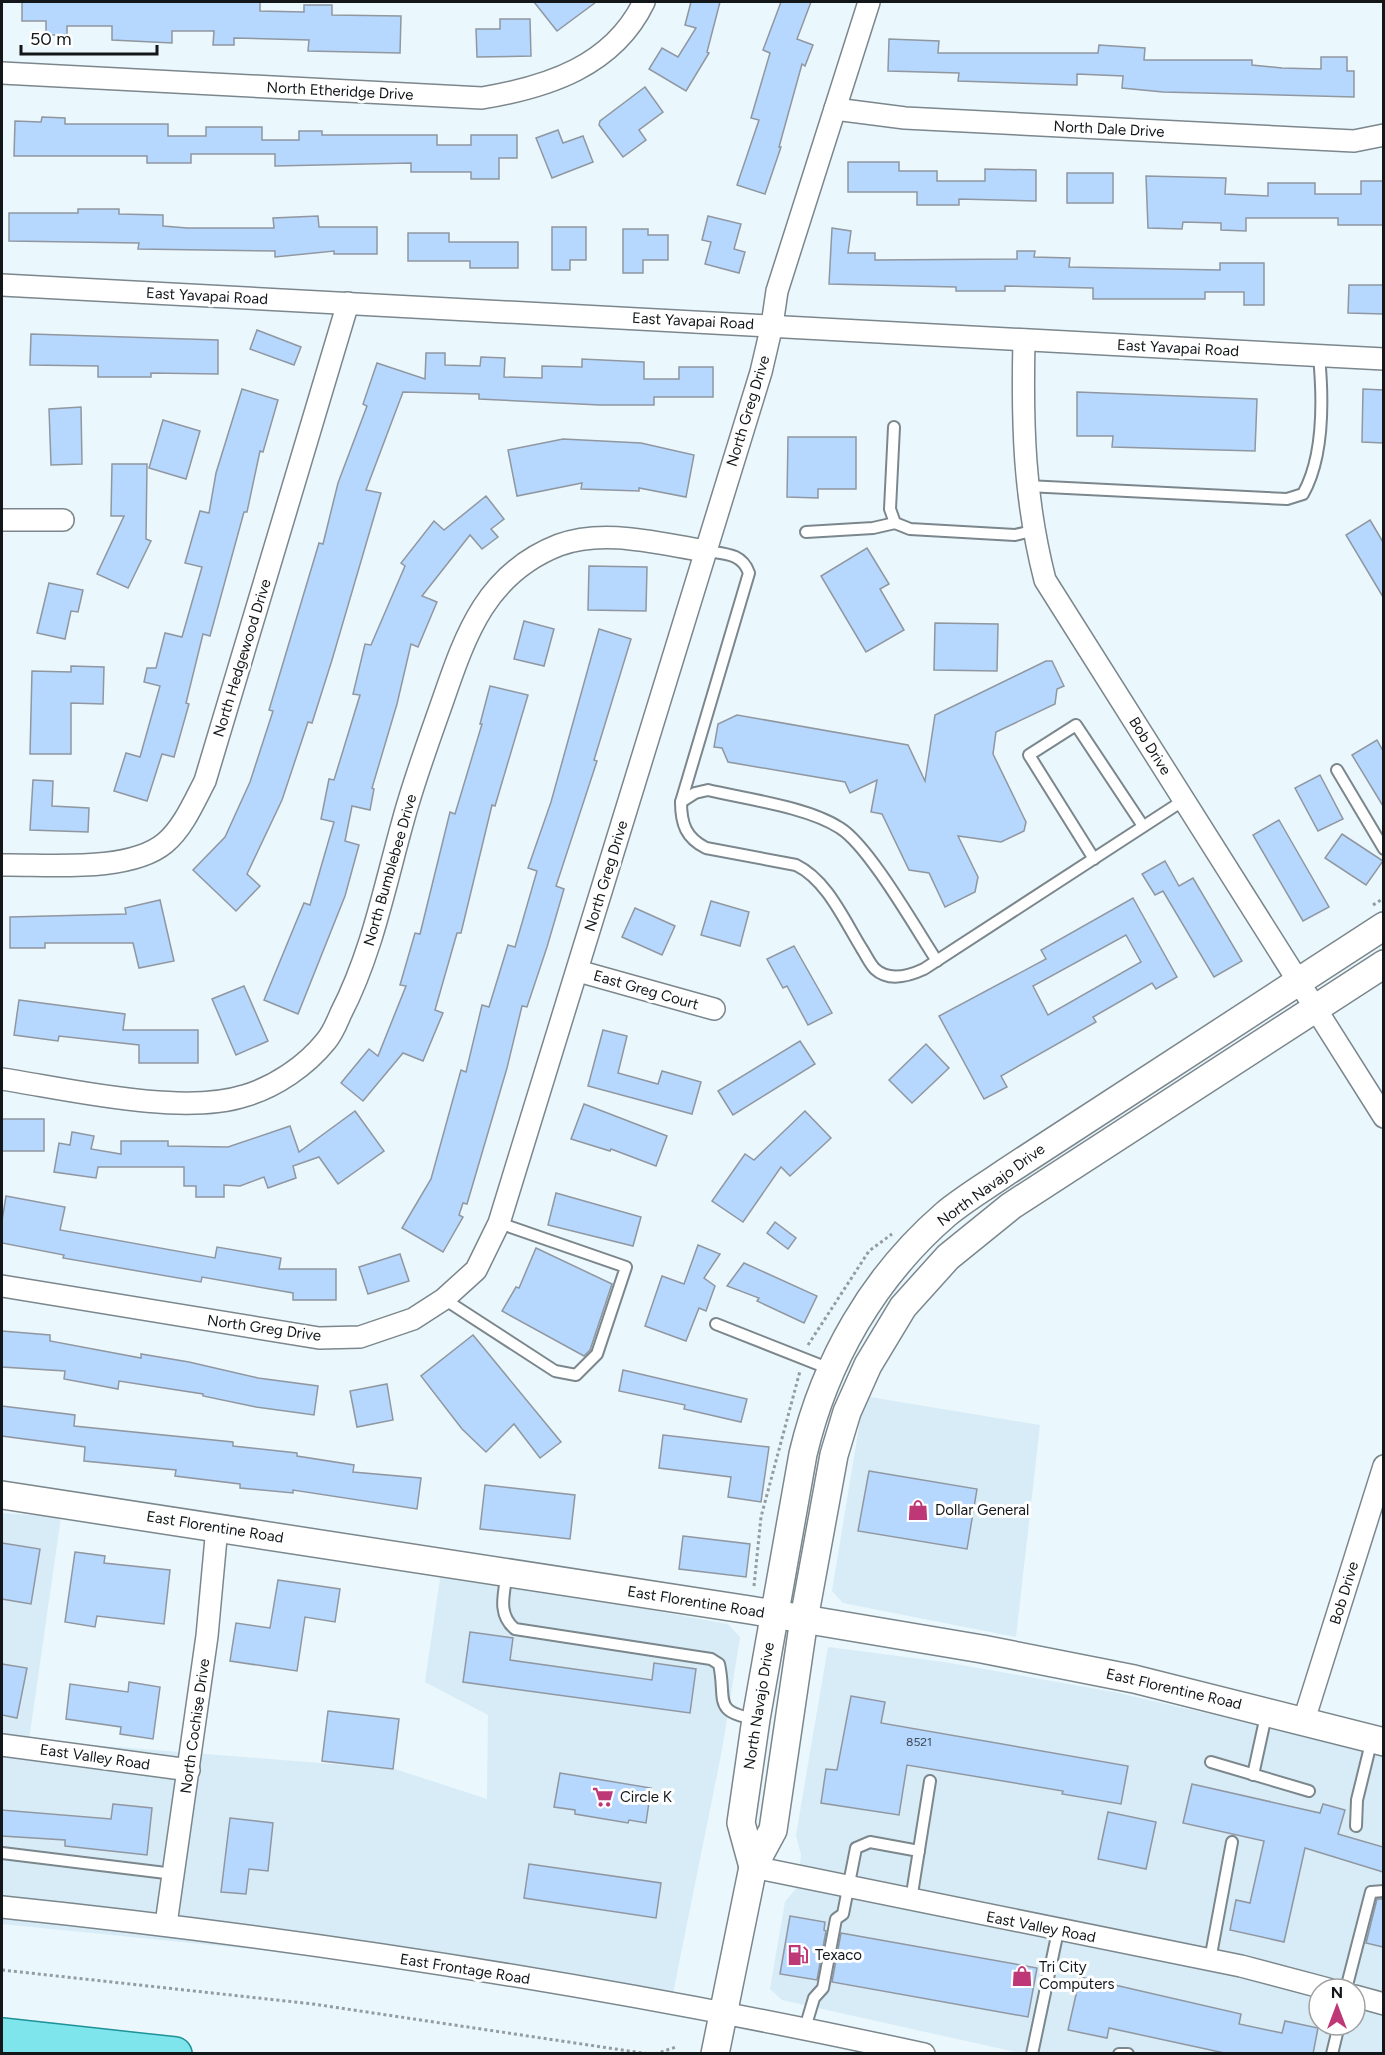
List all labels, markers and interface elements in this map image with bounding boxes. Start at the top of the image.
scale bar [21,18,158,56]
text: 50 m [30,28,72,50]
street label: North Etheridge Drive [266,78,414,104]
street label: North Dale Drive [1053,117,1165,141]
street label: East Yavapai Road [146,284,268,308]
street label: East Yavapai Road [632,309,754,333]
street label: East Yavapai Road [1117,336,1239,360]
street label: North Greg Drive [723,353,773,469]
street label: North Hedgewood Drive [209,577,275,739]
street label: Bob Drive [1125,714,1175,778]
street label: North Bumblebee Drive [360,792,420,948]
street label: North Greg Drive [581,818,631,934]
street label: East Greg Court [591,966,701,1014]
street label: North Navajo Drive [934,1140,1048,1230]
street label: North Greg Drive [206,1311,322,1345]
shop icon: Dollar General [906,1498,930,1522]
place label: Dollar General [935,1501,1029,1519]
street label: East Florentine Road [145,1507,285,1547]
street label: Bob Drive [1326,1559,1362,1627]
street label: East Florentine Road [626,1582,766,1622]
street label: North Navajo Drive [740,1641,778,1771]
street label: North Cochise Drive [177,1657,213,1795]
street label: East Florentine Road [1104,1665,1244,1713]
house number: 8521 [906,1735,932,1749]
street label: East Valley Road [39,1740,151,1774]
supermarket icon: Circle K [591,1785,615,1809]
place label: Circle K [620,1788,673,1806]
street label: East Valley Road [985,1908,1097,1946]
fuel station icon: Texaco [786,1943,810,1967]
place label: Texaco [815,1946,862,1964]
street label: East Frontage Road [399,1950,531,1988]
place label: Tri City Computers [1039,1958,1114,1993]
shop icon: Tri City Computers [1010,1964,1034,1988]
north arrow [1307,1977,1367,2037]
text: N [1331,1983,1343,2002]

